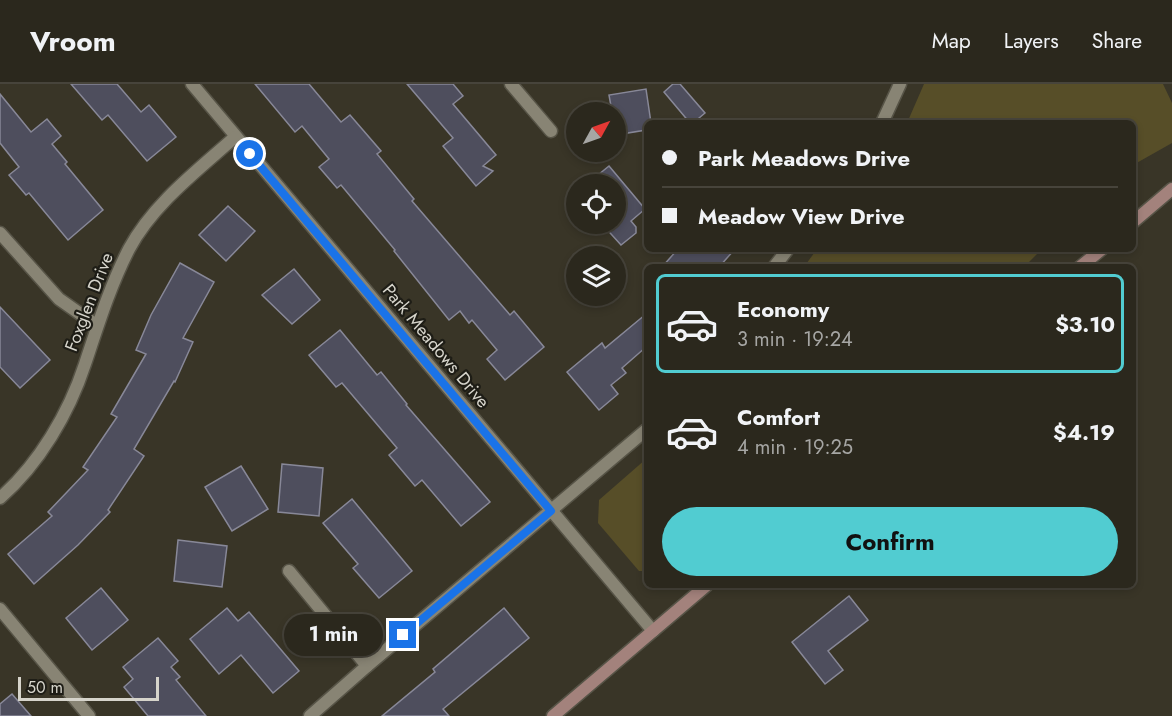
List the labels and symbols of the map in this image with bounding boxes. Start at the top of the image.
north arrow [566,102,626,162]
route start [236,140,263,167]
street label: Foxglen Drive [58,249,120,355]
street label: Park Meadows Drive [376,278,496,414]
callout: 1 min [283,614,382,656]
route end [389,621,416,648]
scale bar [18,674,159,702]

